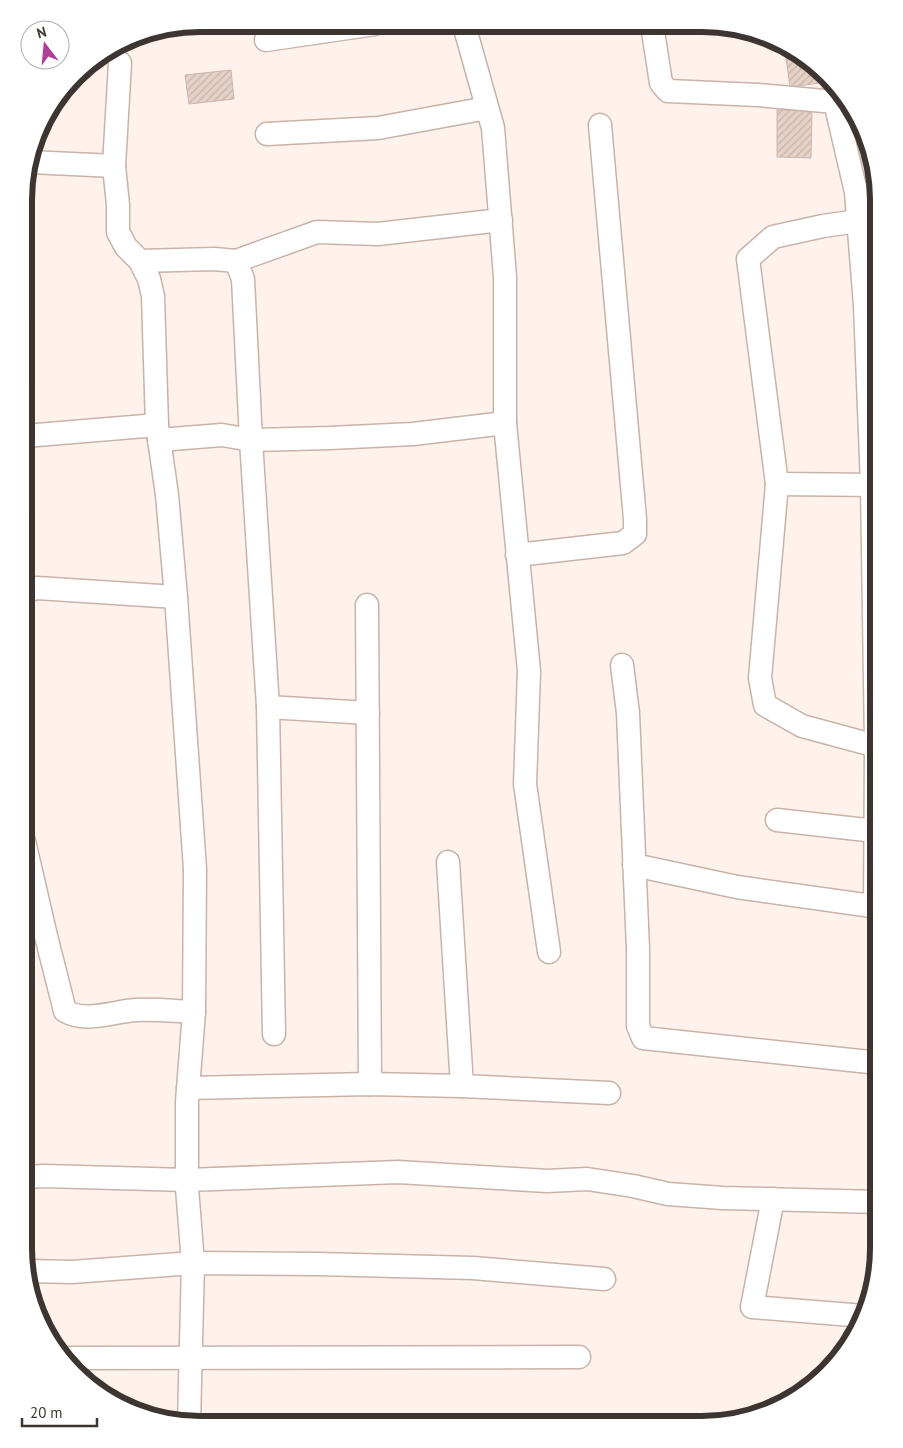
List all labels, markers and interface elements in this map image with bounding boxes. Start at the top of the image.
north arrow [20,20,70,70]
text: N [35,23,48,42]
scale bar [22,1396,98,1428]
text: 20 m [30,1403,63,1422]

